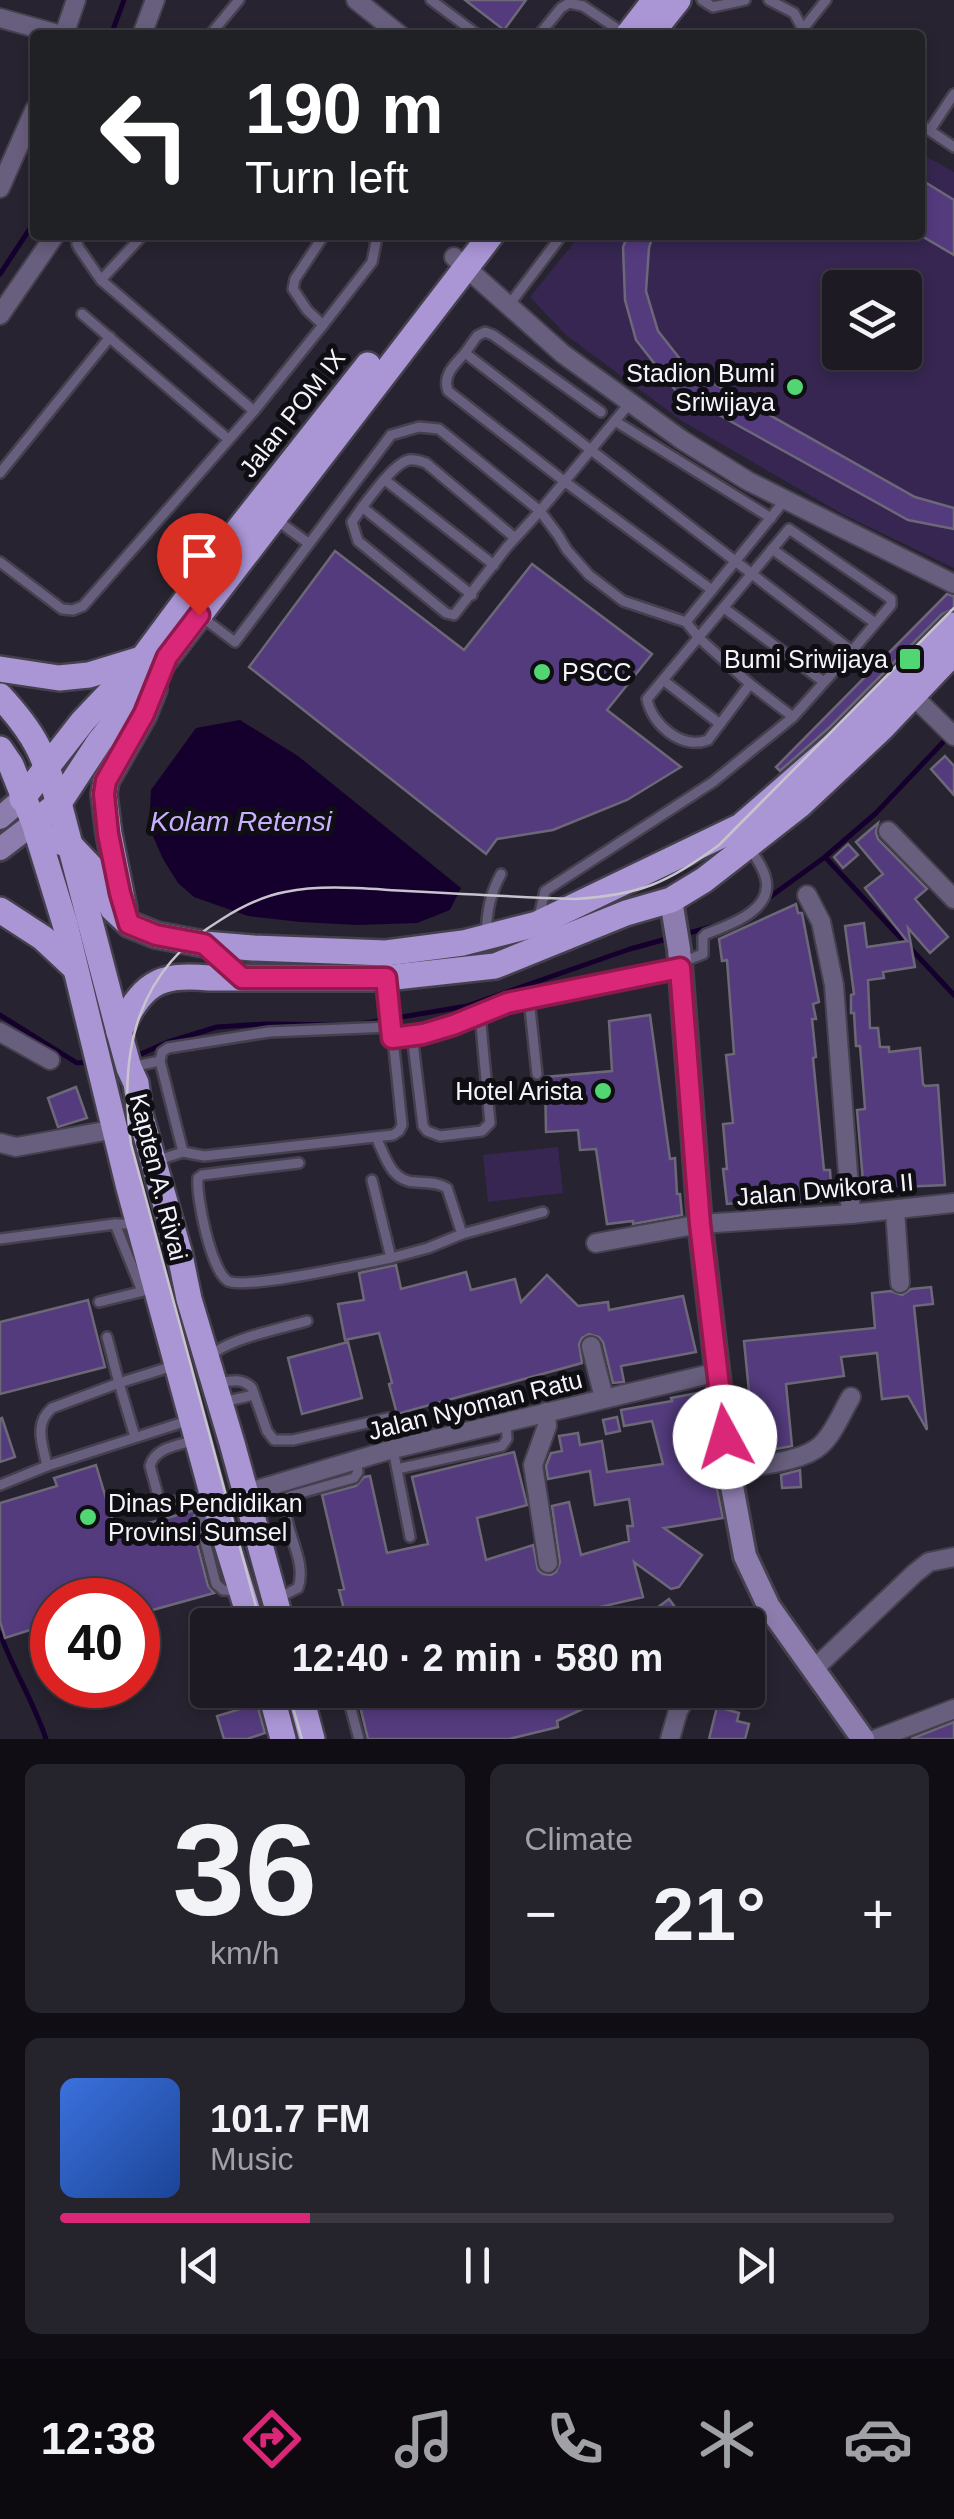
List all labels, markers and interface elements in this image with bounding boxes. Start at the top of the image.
icon: left [80,70,210,200]
text: 190 m [245,70,443,148]
text: Turn left [245,152,408,203]
map controls [822,270,922,370]
button: layers [822,270,922,370]
street label: Jalan POM IX [233,343,351,482]
place label: Stadion Bumi Sriwijaya [626,359,775,416]
marker: Stadion Bumi Sriwijaya [784,376,806,398]
pin [157,513,242,616]
icon: arrive [172,528,227,583]
place label: Bumi Sriwijaya [724,645,888,673]
marker: Bumi Sriwijaya [897,646,923,672]
place label: PSCC [562,658,631,686]
marker: PSCC [531,661,553,683]
water label: Kolam Retensi [150,806,333,837]
place label: Hotel Arista [455,1077,583,1105]
marker: Hotel Arista [592,1080,614,1102]
street label: Kapten A. Rivai [125,1091,193,1263]
street label: Jalan Dwikora II [735,1167,915,1211]
street label: Jalan Nyoman Ratu [365,1365,585,1445]
position arrow [673,1385,777,1489]
place label: Dinas Pendidikan Provinsi Sumsel [108,1489,303,1546]
marker: Dinas Pendidikan Provinsi Sumsel [77,1506,99,1528]
speed limit sign: 40 [30,1578,160,1708]
text: 12:40 · 2 min · 580 m [292,1637,663,1679]
text: 36 [172,1797,317,1943]
text: Climate [525,1821,633,1857]
text: 21° [653,1872,766,1956]
text: − [525,1883,557,1945]
text: + [862,1883,894,1945]
text: km/h [210,1935,279,1971]
text: 101.7 FM [210,2098,371,2140]
text: Music [210,2141,294,2177]
icon: previous [172,2238,227,2293]
icon: pause [450,2238,505,2293]
icon: next [728,2238,783,2293]
icon: directions [237,2404,307,2474]
icon: music [389,2404,459,2474]
icon: phone [540,2404,610,2474]
icon: climate [692,2404,762,2474]
icon: car [843,2404,913,2474]
text: 12:38 [41,2413,156,2464]

